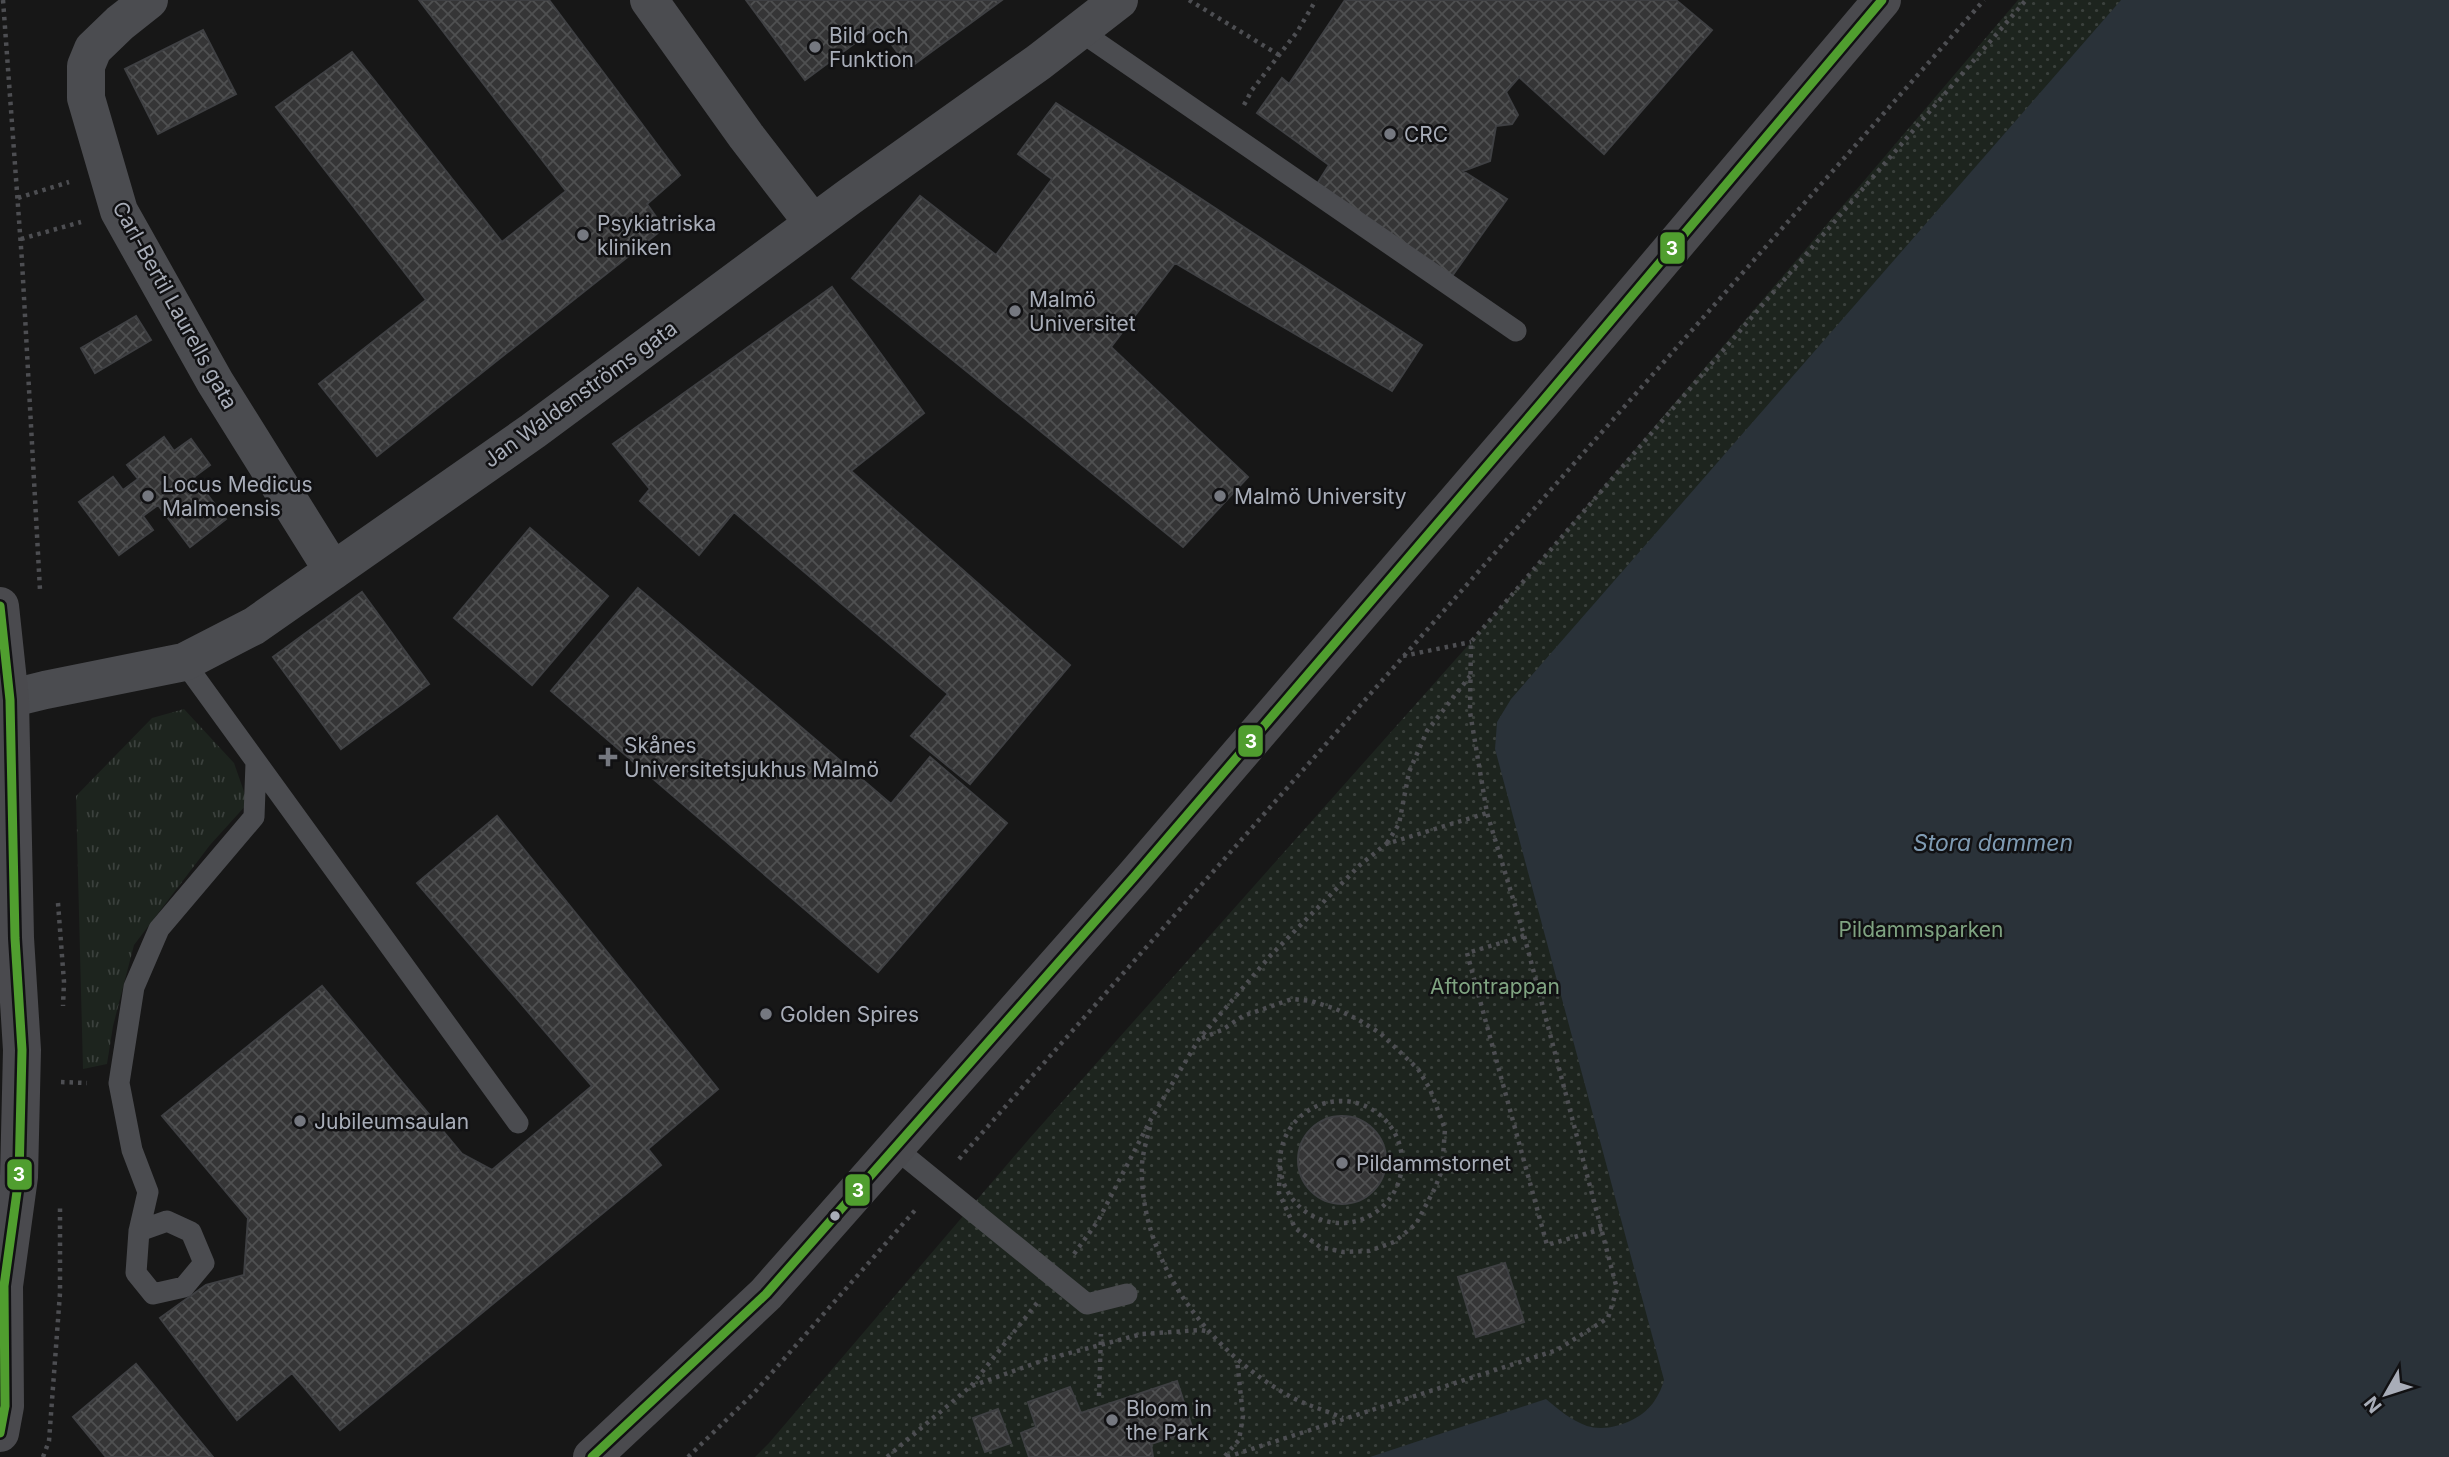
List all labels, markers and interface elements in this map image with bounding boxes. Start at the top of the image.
place label: Bild och Funktion [829,23,914,72]
marker: Bild och Funktion [807,39,823,55]
place label: CRC [1404,122,1448,147]
marker: CRC [1382,126,1398,142]
street label: Carl-Bertil Laurells gata [107,197,243,413]
place label: Psykiatriska kliniken [597,211,716,260]
marker: Psykiatriska kliniken [575,227,591,243]
line badge: 3 [1659,231,1686,265]
text: 3 [1666,237,1678,260]
place label: Malmö Universitet [1029,287,1136,336]
marker: Malmö Universitet [1007,303,1023,319]
street label: Jan Waldenströms gata [478,315,682,473]
place label: Locus Medicus Malmoensis [162,472,313,521]
place label: Malmö University [1234,484,1407,509]
marker: Locus Medicus Malmoensis [140,488,156,504]
marker: Malmö University [1212,488,1228,504]
line badge: 3 [1237,724,1264,758]
text: 3 [1245,730,1257,753]
place label: Skånes Universitetsjukhus Malmö [624,733,879,782]
marker: Skånes Universitetsjukhus Malmö [598,747,618,767]
water label: Stora dammen [1913,829,2073,857]
park label: Pildammsparken [1839,917,2003,942]
park label: Aftontrappan [1430,974,1560,999]
place label: Golden Spires [780,1002,919,1027]
marker: Golden Spires [758,1006,774,1022]
place label: Jubileumsaulan [314,1109,469,1134]
marker: Jubileumsaulan [292,1113,308,1129]
place label: Pildammstornet [1356,1151,1511,1176]
marker: Pildammstornet [1334,1155,1350,1171]
line badge: 3 [6,1158,33,1191]
text: 3 [13,1163,25,1186]
line badge: 3 [844,1173,871,1207]
text: 3 [852,1179,864,1202]
unlabelled marker [828,1209,842,1223]
north arrow [2351,1359,2421,1429]
text: N [2360,1392,2387,1417]
place label: Bloom in the Park [1126,1396,1212,1445]
marker: Bloom in the Park [1104,1412,1120,1428]

